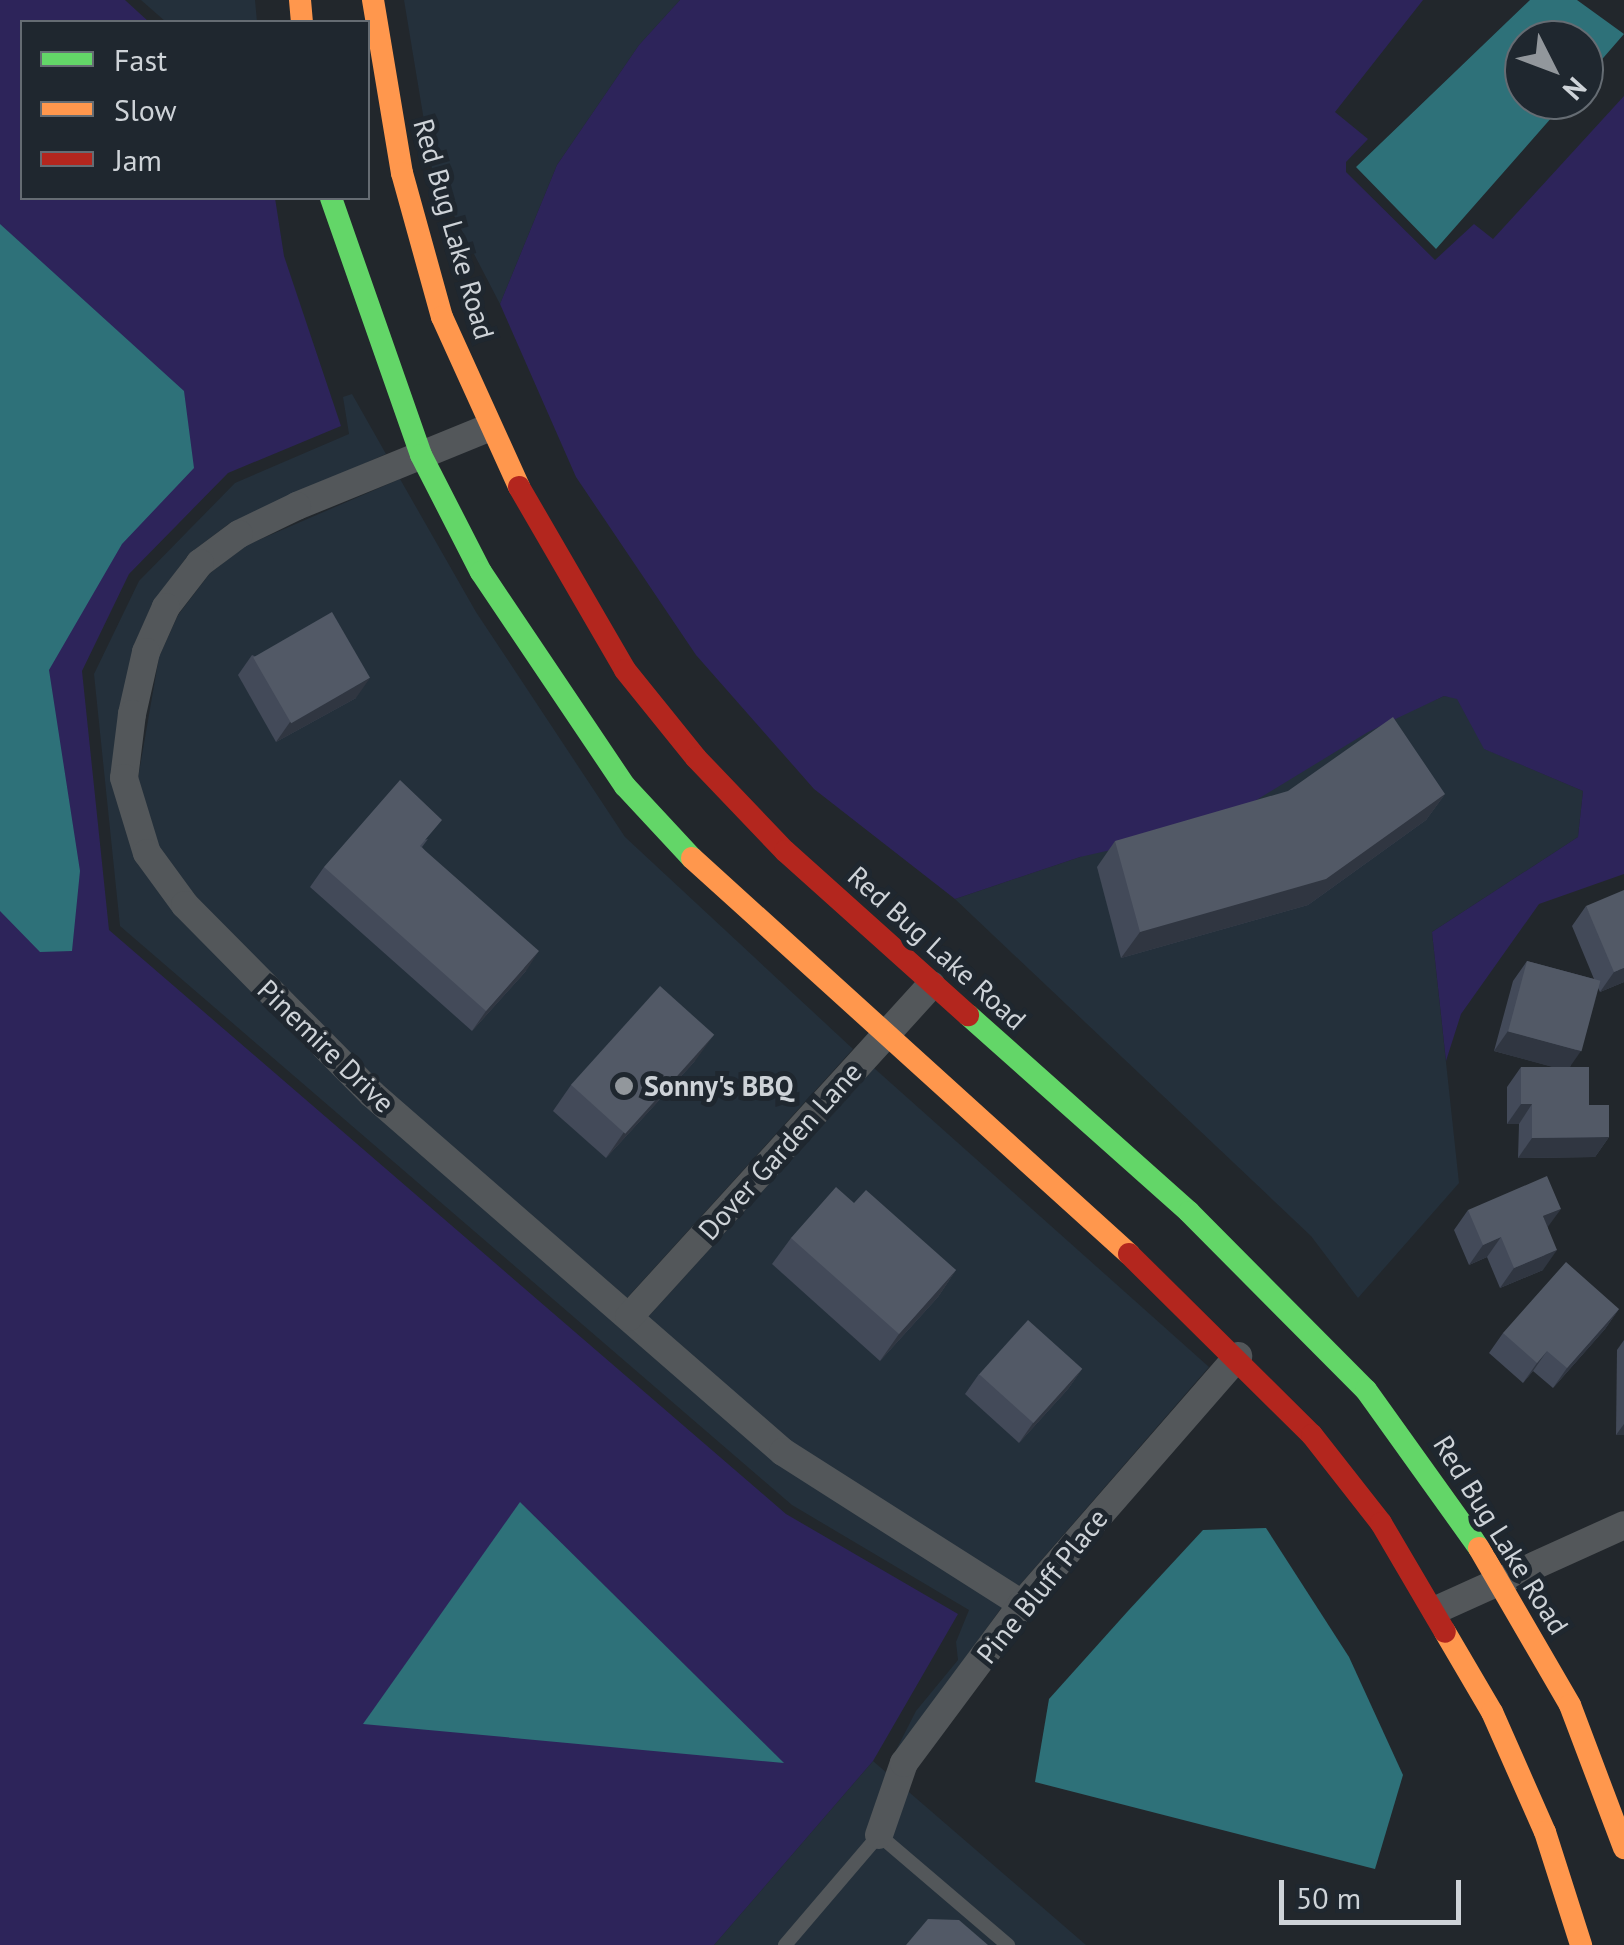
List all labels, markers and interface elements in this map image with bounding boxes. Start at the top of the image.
legend [20,20,370,200]
north arrow [1504,20,1604,120]
text: Fast [114,40,167,79]
text: N [1555,70,1595,108]
text: Slow [114,90,177,129]
street label: Red Bug Lake Road [406,115,502,343]
text: Jam [114,140,162,179]
street label: Red Bug Lake Road [841,859,1033,1037]
street label: Pinemire Drive [251,972,401,1120]
street label: Dover Garden Lane [691,1055,869,1247]
place label: Sonny's BBQ [644,1069,794,1103]
marker: Sonny's BBQ [613,1075,635,1097]
street label: Red Bug Lake Road [1426,1429,1576,1641]
street label: Pine Bluff Place [969,1502,1115,1670]
scale bar [1284,1860,1466,1922]
text: 50 m [1296,1878,1361,1917]

